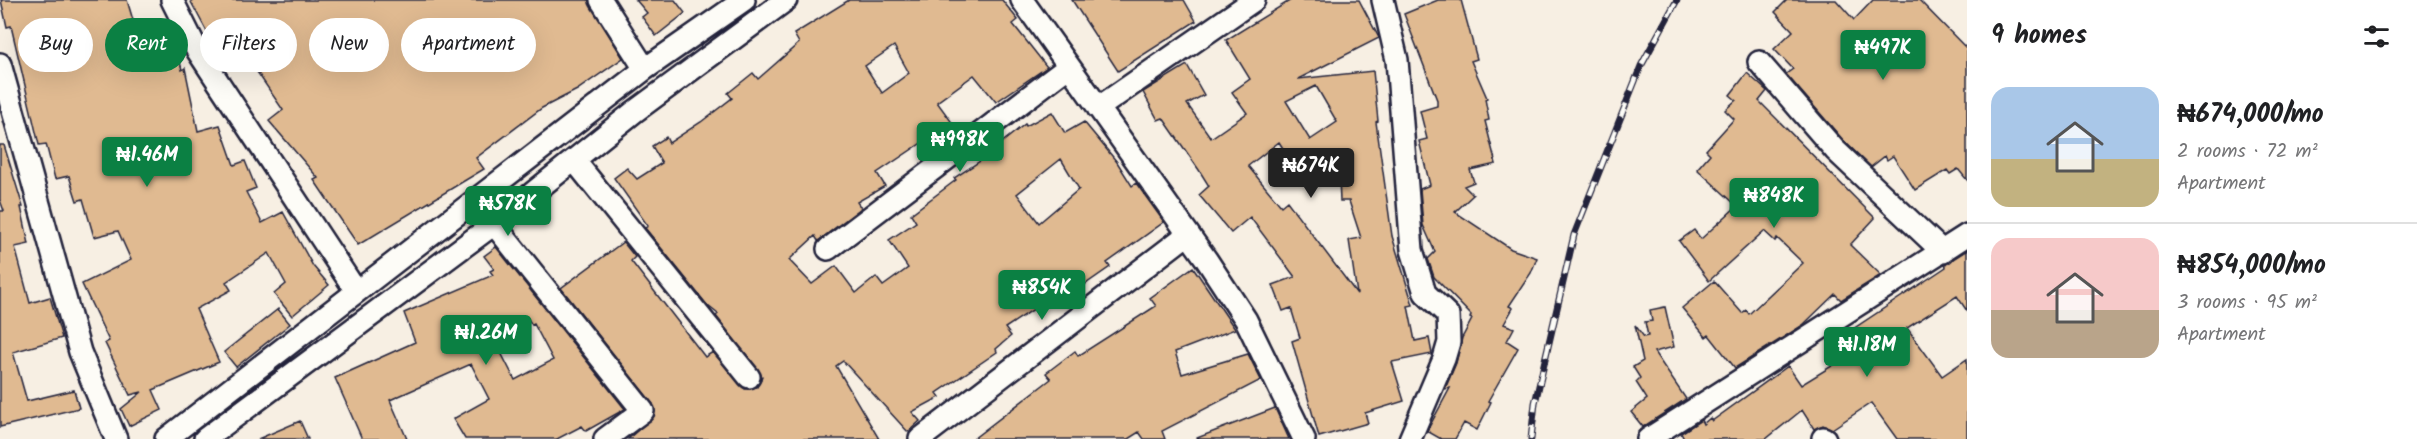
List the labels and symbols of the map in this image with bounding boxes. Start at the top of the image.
pin: ₦497K [1841,30,1925,81]
pin: ₦998K [918,122,1002,173]
pin: ₦1.46M [98,137,196,188]
pin: ₦674K [1269,148,1353,199]
pin: ₦848K [1732,178,1816,229]
pin: ₦578K [466,186,550,237]
pin: ₦854K [1000,270,1084,321]
pin: ₦1.26M [437,315,535,366]
pin: ₦1.18M [1818,327,1916,378]

